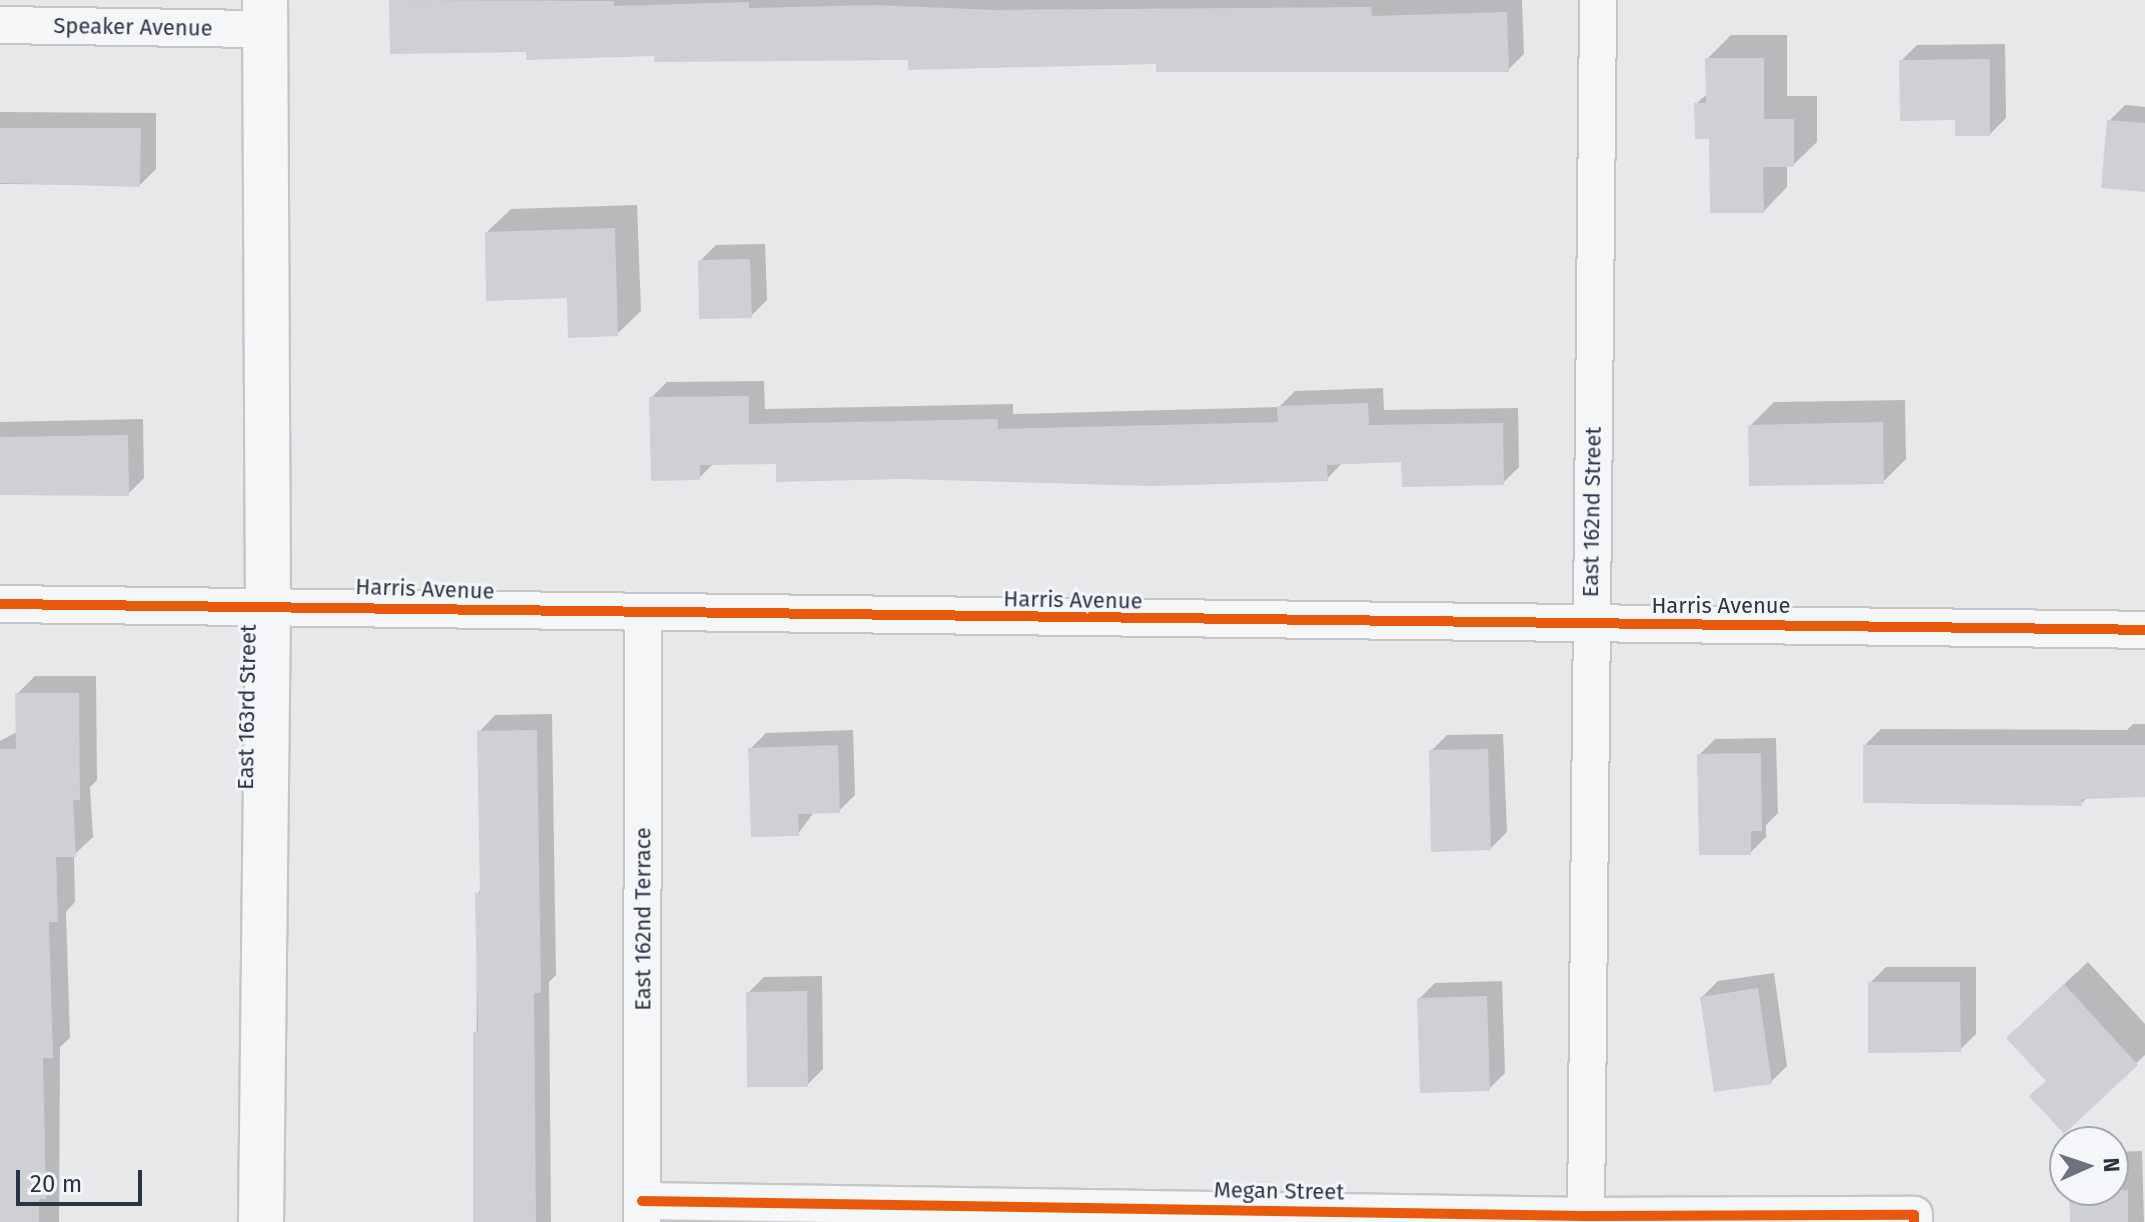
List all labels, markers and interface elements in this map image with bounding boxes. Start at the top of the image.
street label: Speaker Avenue [53,12,213,42]
street label: East 162nd Street [1577,426,1607,598]
street label: Harris Avenue [355,573,495,605]
street label: Harris Avenue [1003,586,1143,614]
street label: Harris Avenue [1651,593,1791,619]
street label: East 163rd Street [232,624,262,790]
street label: East 162nd Terrace [630,827,656,1011]
north arrow [2049,1126,2129,1206]
scale bar [20,1154,146,1204]
text: N [2098,1157,2125,1173]
text: 20 m [30,1170,82,1198]
street label: Megan Street [1214,1177,1344,1205]

